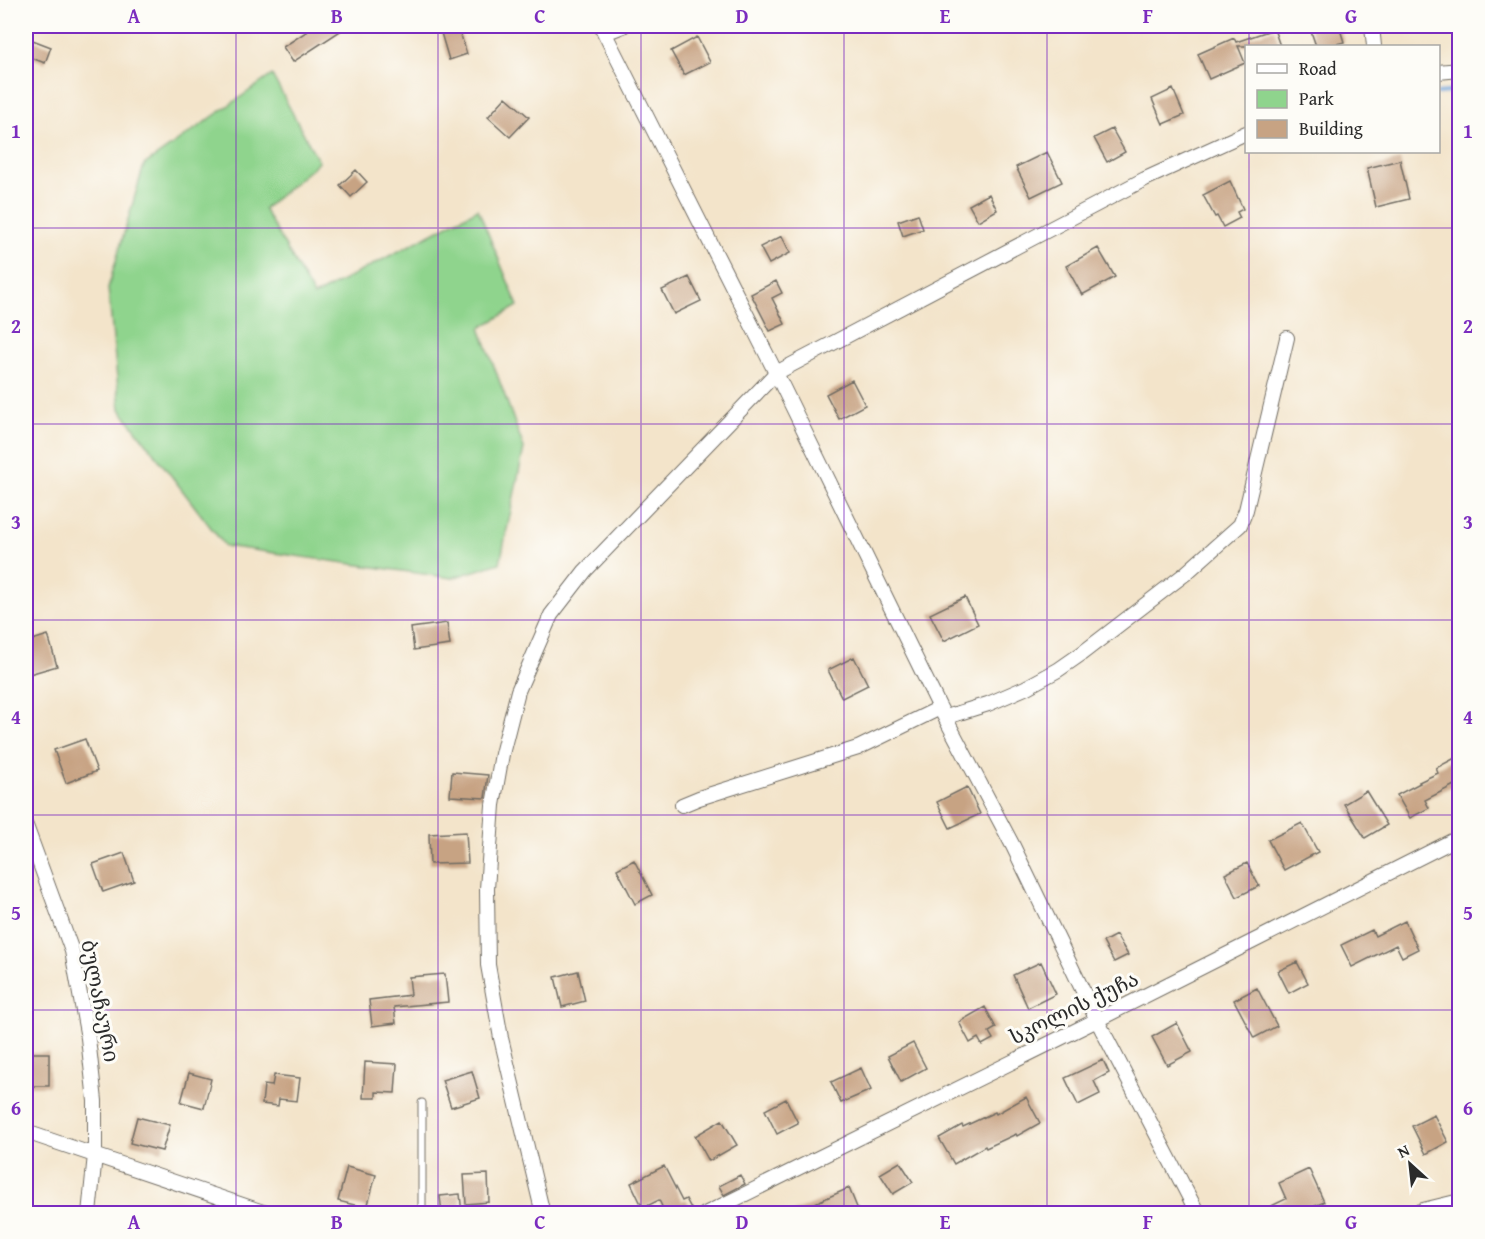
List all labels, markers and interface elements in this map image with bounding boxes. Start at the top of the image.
text: A [128,1,141,30]
text: B [331,1,343,30]
text: C [534,1,546,30]
text: D [735,1,749,30]
text: E [940,1,951,30]
text: F [1143,1,1153,30]
text: G [1345,1,1357,30]
legend [1245,45,1440,153]
text: Road [1299,55,1337,82]
text: Park [1299,85,1335,112]
text: Building [1299,115,1363,142]
text: 1 [11,116,21,145]
text: 1 [1463,116,1473,145]
text: 2 [11,311,21,340]
text: 2 [1463,311,1473,340]
text: 3 [11,507,21,536]
text: 3 [1463,507,1473,536]
text: 4 [11,702,21,731]
text: 4 [1463,702,1473,731]
text: 5 [11,898,21,927]
text: 5 [1463,898,1473,927]
street label: ბულაჩაური [73,937,128,1065]
street label: სკოლის ქუჩა [1004,963,1144,1052]
text: 6 [11,1093,21,1122]
text: 6 [1463,1093,1473,1122]
north arrow [1380,1134,1440,1194]
text: N [1393,1137,1414,1164]
text: A [128,1207,141,1236]
text: B [331,1207,343,1236]
text: C [534,1207,546,1236]
text: D [735,1207,749,1236]
text: E [940,1207,951,1236]
text: F [1143,1207,1153,1236]
text: G [1345,1207,1357,1236]

